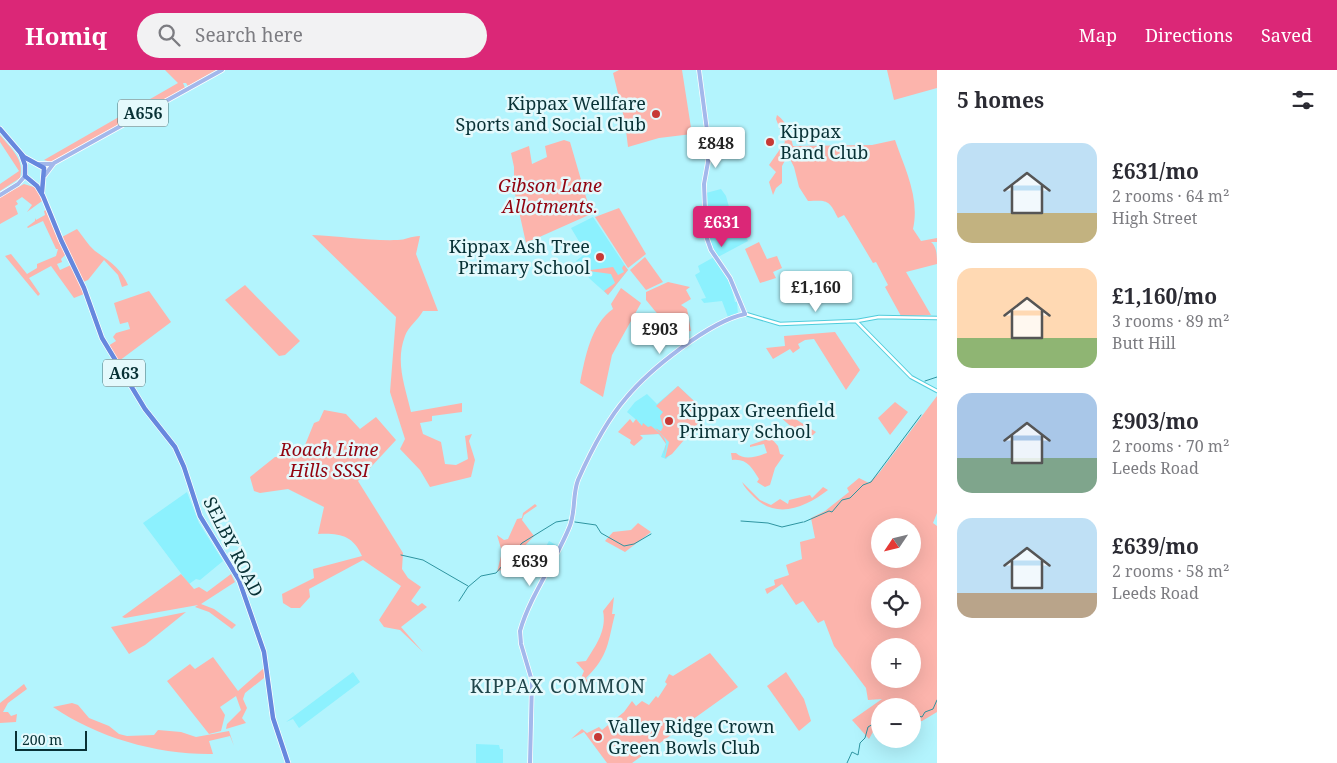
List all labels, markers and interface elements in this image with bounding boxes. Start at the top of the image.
search box [137,13,487,58]
text: Homiq [25,19,107,52]
icon: search [155,21,183,49]
text: Search here [195,22,303,48]
text: Map [1079,23,1117,47]
text: Directions [1145,23,1233,47]
text: Saved [1261,23,1312,47]
text: 5 homes [957,86,1044,114]
icon: filters [1289,86,1317,114]
place label: Kippax Wellfare Sports and Social Club [455,91,646,136]
road number: A656 [118,99,168,126]
marker: Kippax Wellfare Sports and Social Club [650,108,662,120]
place label: Kippax Band Club [780,119,868,164]
pin: £848 [686,126,746,169]
text: £848 [698,132,734,154]
marker: Kippax Band Club [764,136,776,148]
text: £631/mo [1112,157,1199,185]
icon: home [997,163,1057,223]
park label: Gibson Lane Allotments. [498,173,602,218]
text: 2 rooms · 64 m² [1112,185,1229,207]
pin: £631 [692,206,752,248]
text: High Street [1112,207,1197,229]
text: £631 [704,211,740,233]
place label: Kippax Ash Tree Primary School [449,234,590,279]
marker: Kippax Ash Tree Primary School [594,251,606,263]
pin: £1,160 [775,270,857,313]
text: £1,160 [791,276,841,298]
text: £1,160/mo [1112,282,1217,310]
icon: home [997,288,1057,348]
text: 3 rooms · 89 m² [1112,310,1229,332]
pin: £903 [630,312,690,355]
text: £903 [642,318,678,340]
text: Butt Hill [1112,332,1176,354]
road number: A63 [103,360,145,386]
place label: Kippax Greenfield Primary School [679,398,835,443]
text: £903/mo [1112,407,1199,435]
icon: home [997,413,1057,473]
marker: Kippax Greenfield Primary School [663,415,675,427]
text: 2 rooms · 70 m² [1112,435,1229,457]
park label: Roach Lime Hills SSSI [279,437,378,482]
text: Leeds Road [1112,457,1199,479]
street label: SELBY ROAD [198,492,269,601]
north arrow [871,518,921,568]
map controls [871,518,921,748]
text: £639/mo [1112,532,1199,560]
icon: home [997,538,1057,598]
pin: £639 [500,544,560,587]
text: £639 [512,550,548,572]
text: 2 rooms · 58 m² [1112,560,1229,582]
button: locate [871,578,921,628]
text: Leeds Road [1112,582,1199,604]
button: + [871,638,921,688]
district label: KIPPAX COMMON [470,673,646,699]
button: − [871,698,921,748]
place label: Valley Ridge Crown Green Bowls Club [608,714,775,759]
scale bar [15,728,88,751]
text: 200 m [22,730,62,749]
marker: Valley Ridge Crown Green Bowls Club [592,731,604,743]

